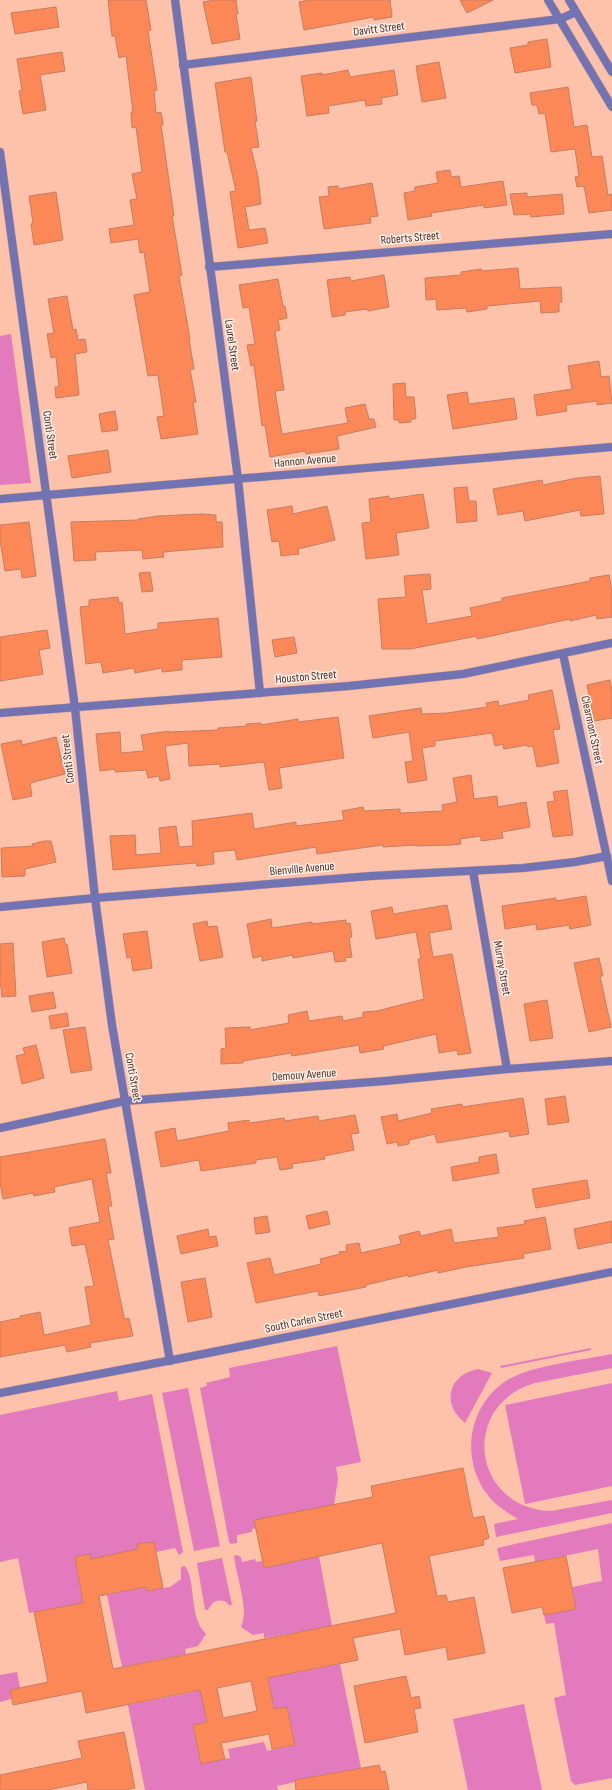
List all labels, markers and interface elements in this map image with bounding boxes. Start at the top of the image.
street label: Davitt Street [352,18,406,40]
street label: Roberts Street [380,228,440,248]
street label: Laurel Street [221,318,243,372]
street label: Conti Street [39,410,61,461]
street label: Hannon Avenue [273,451,337,471]
street label: Houston Street [275,667,338,687]
street label: Clearmont Street [577,694,607,766]
street label: Conti Street [58,734,78,784]
street label: Bienville Avenue [269,859,335,879]
street label: Murray Street [490,939,514,997]
street label: Conti Street [121,1052,145,1103]
street label: Demouy Avenue [271,1065,337,1085]
street label: South Carlen Street [264,1305,344,1337]

